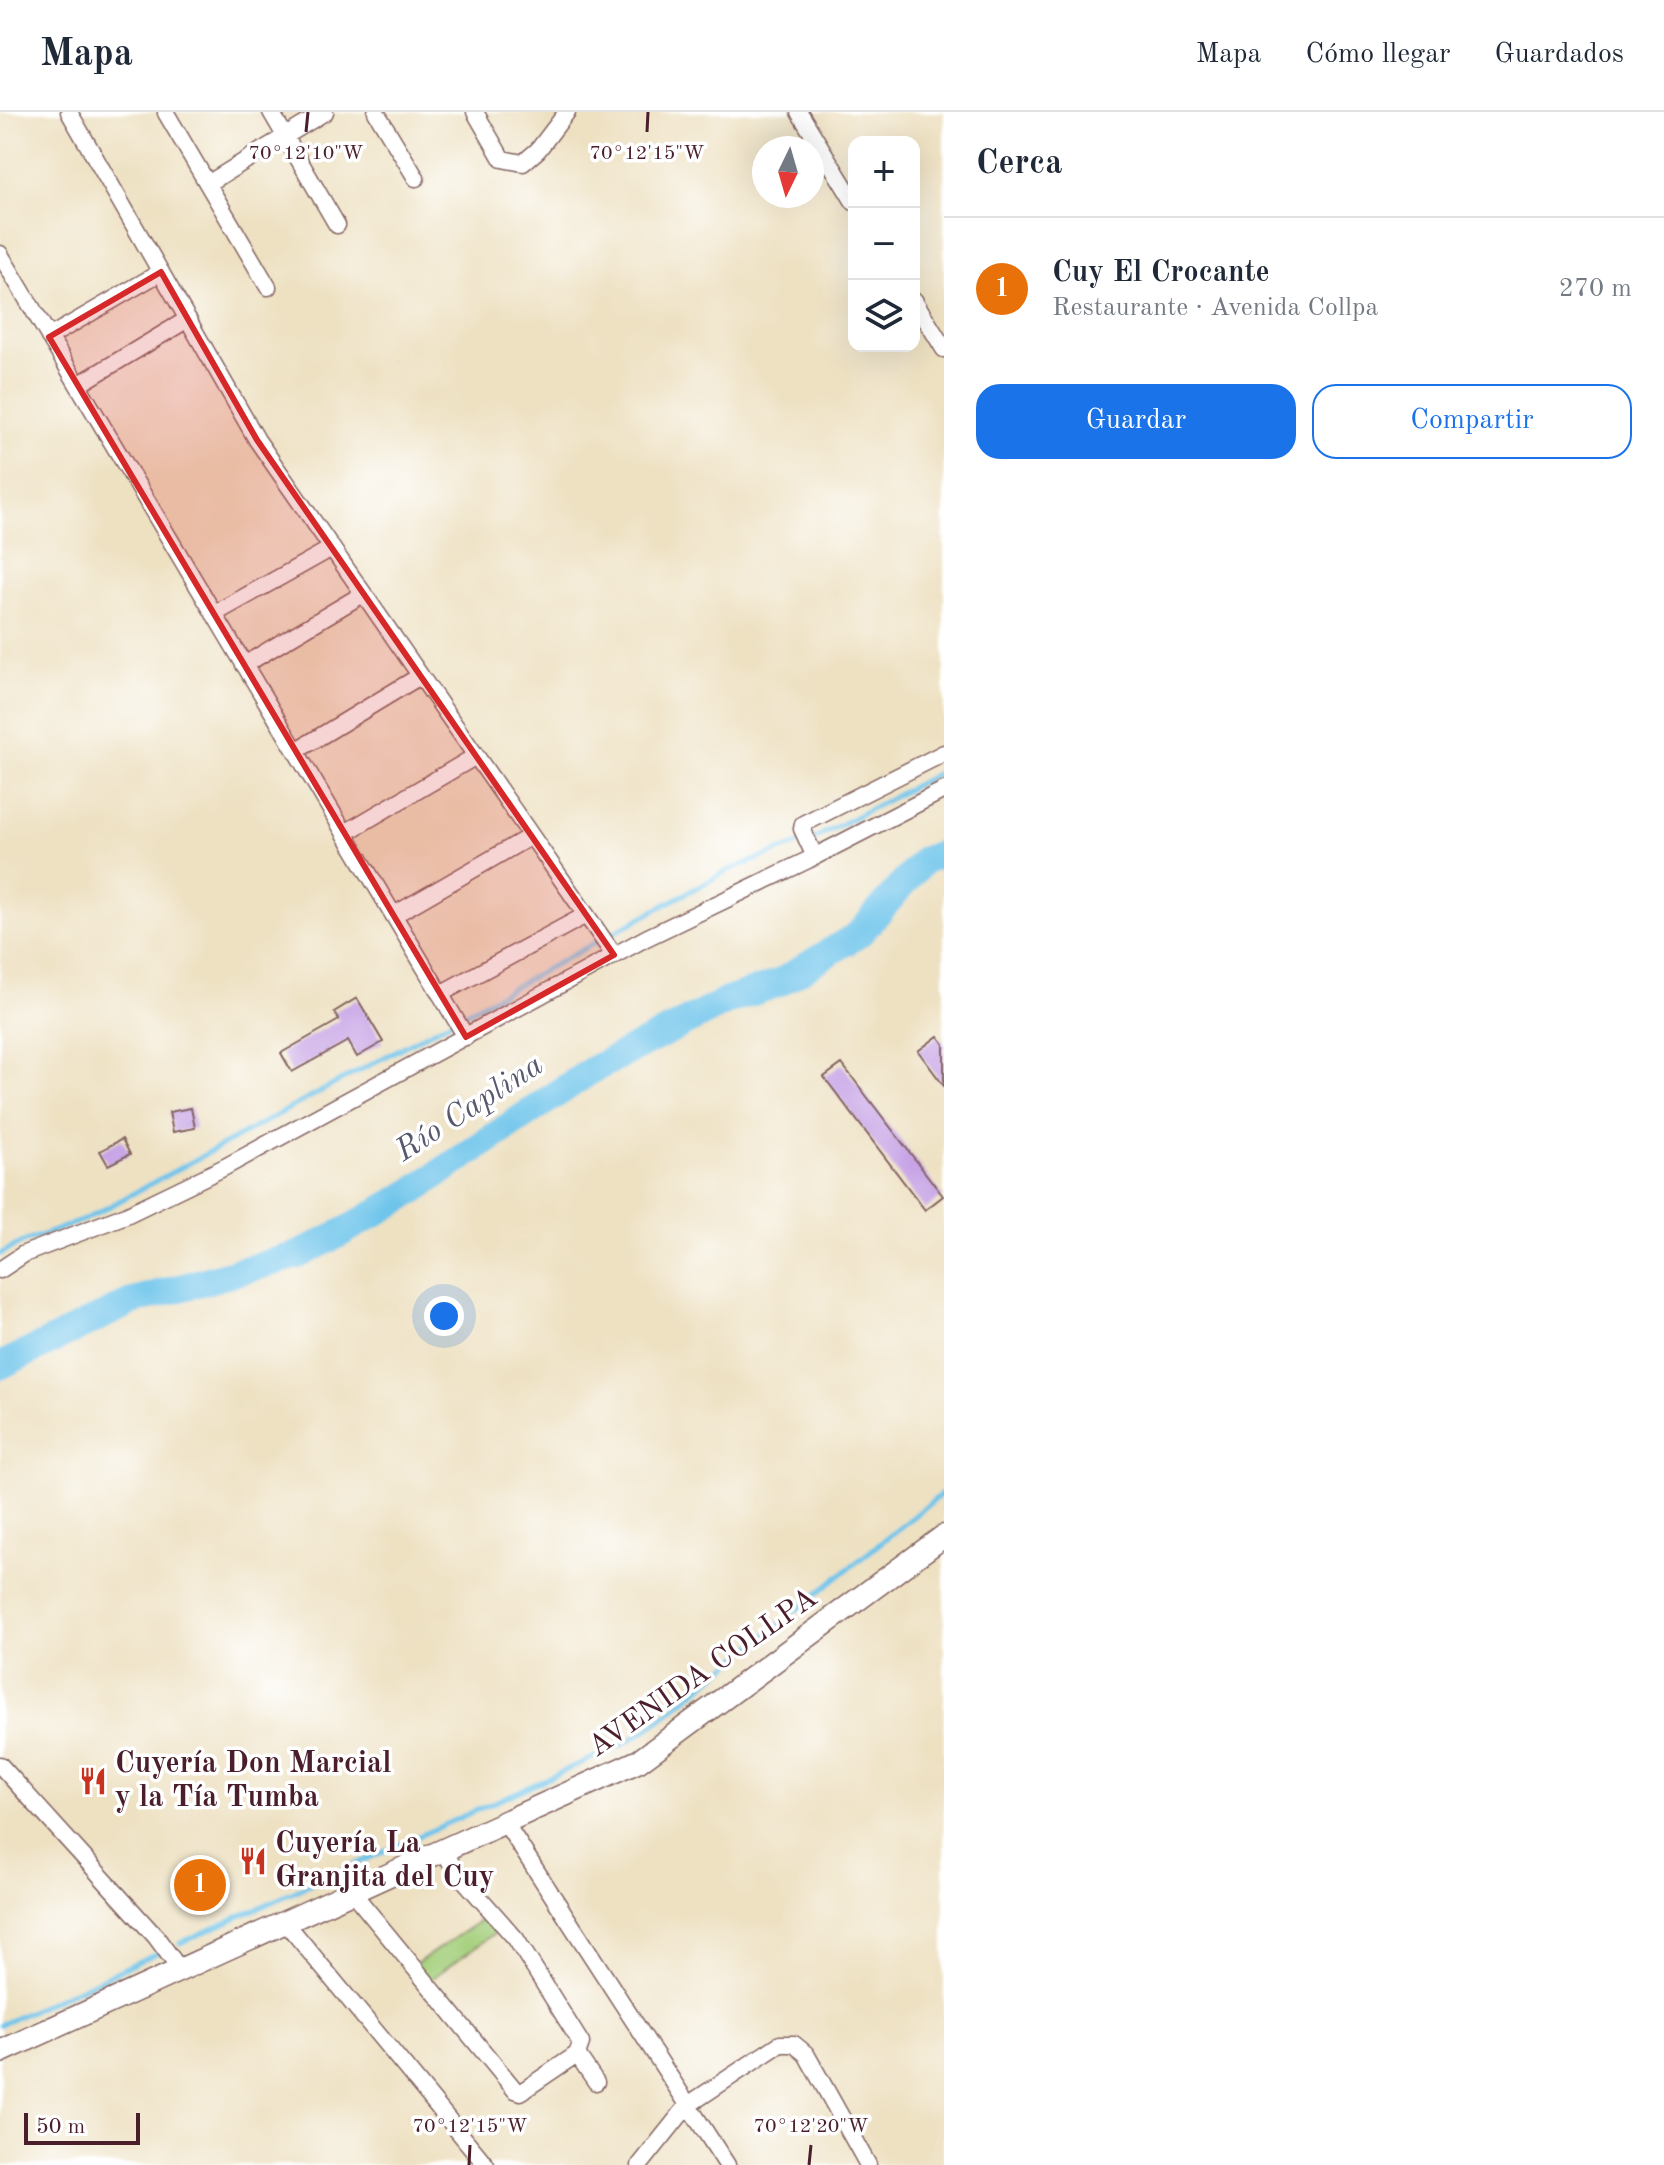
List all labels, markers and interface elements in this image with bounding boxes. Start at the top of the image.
text: Mapa [40,36,133,74]
text: Mapa [1196,41,1261,69]
text: Cómo llegar [1305,41,1450,69]
text: Guardados [1494,41,1624,69]
north arrow [752,136,824,208]
map controls [848,136,920,352]
button: + [848,136,920,208]
text: 70°12'10"W [248,144,364,164]
text: 70°12'15"W [589,144,705,164]
text: Cerca [976,147,1062,181]
button: − [848,208,920,280]
text: Cuy El Crocante [1052,258,1270,288]
text: 1 [994,276,1010,302]
text: 270 m [1559,276,1632,302]
button: layers [848,280,920,352]
text: Restaurante · Avenida Collpa [1052,295,1378,321]
button: Guardar [976,384,1296,459]
button: Compartir [1312,384,1632,459]
water label: Río Caplina [390,1050,549,1169]
your location [424,1296,464,1336]
street label: AVENIDA COLLPA [583,1583,823,1763]
place label: Cuyería Don Marcial y la Tía Tumba [115,1749,391,1813]
restaurant icon: Cuyería Don Marcial y la Tía Tumba [78,1766,108,1796]
place label: Cuyería La Granjita del Cuy [275,1829,495,1893]
restaurant icon: Cuyería La Granjita del Cuy [238,1846,268,1876]
pin: 1 [174,1855,226,1915]
scale bar [24,2109,140,2145]
text: 50 m [36,2116,85,2138]
text: 70°12'15"W [412,2117,528,2137]
text: 70°12'20"W [753,2117,869,2137]

